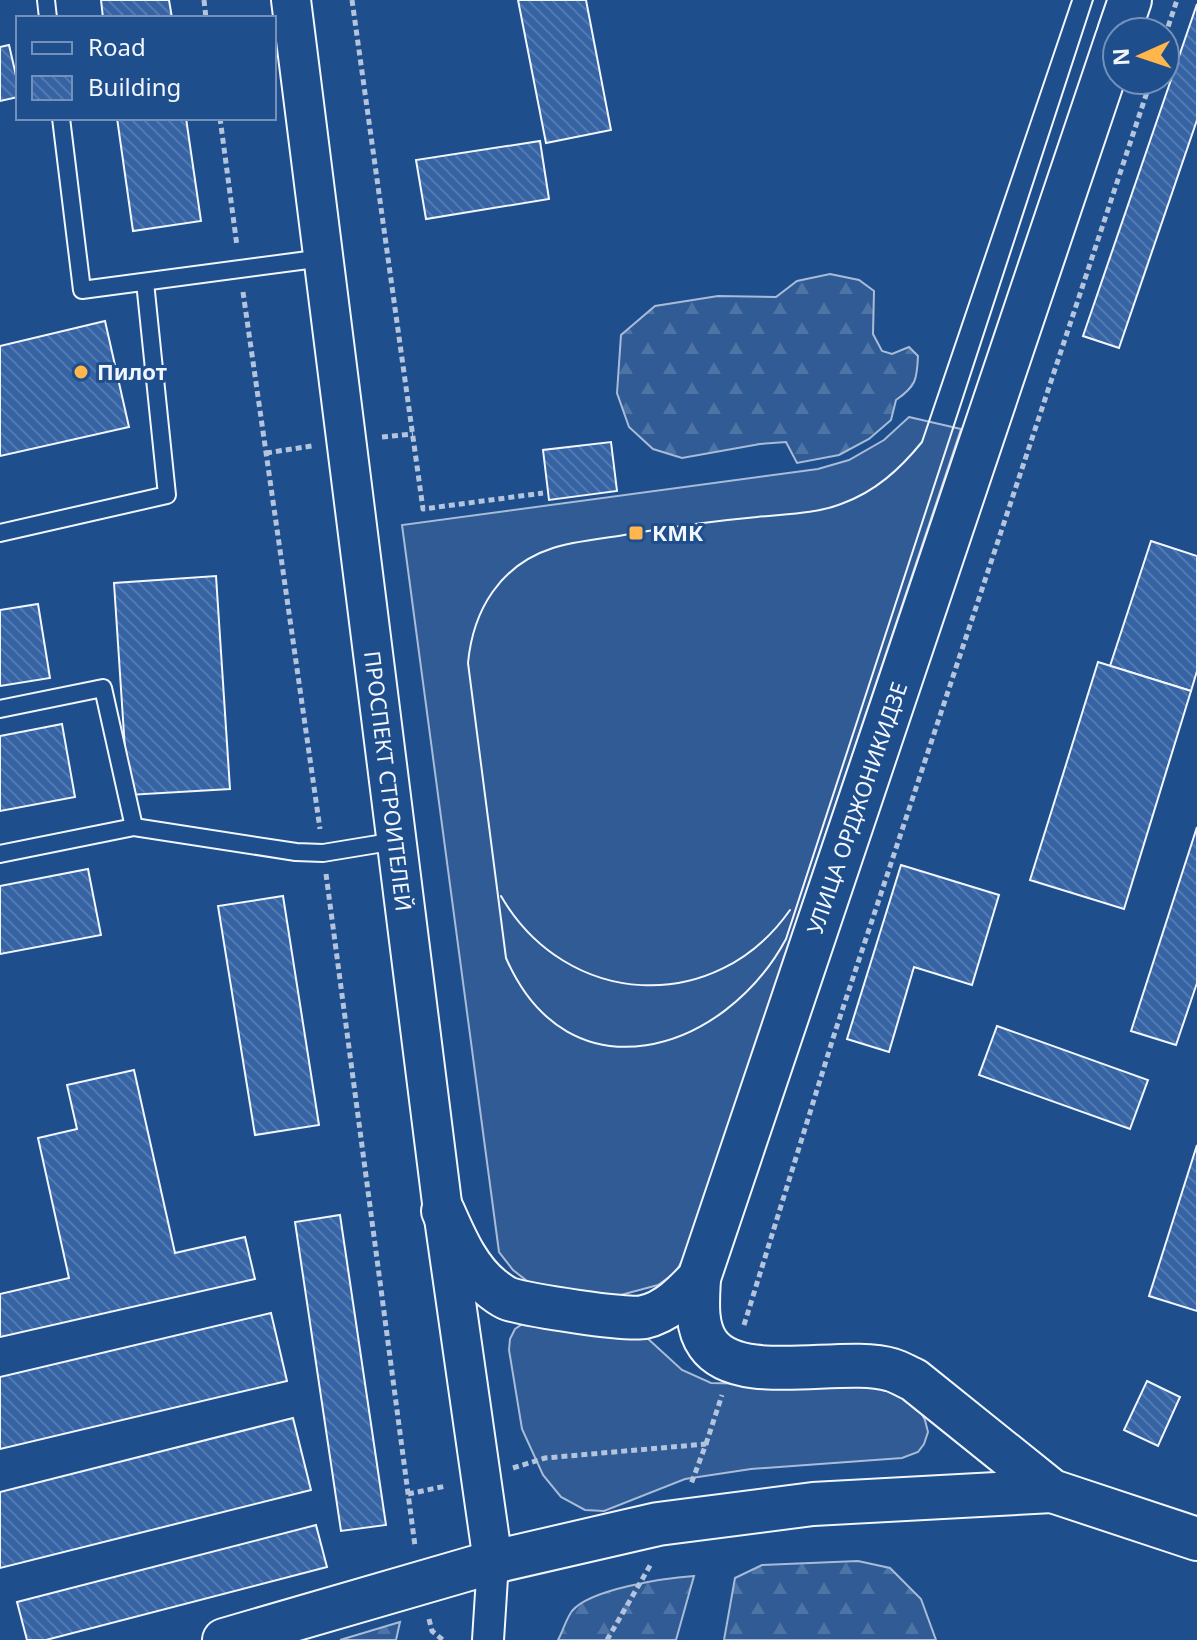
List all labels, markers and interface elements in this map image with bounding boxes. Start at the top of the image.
legend [16,16,276,120]
north arrow [1101,16,1181,96]
text: Road [88,30,146,63]
text: N [1105,47,1135,67]
text: Building [88,70,181,103]
place label: Пилот [97,356,167,386]
marker: Пилот [72,363,90,381]
place label: КМК [652,517,704,547]
marker: КМК [627,524,645,542]
street label: ПРОСПЕКТ СТРОИТЕЛЕЙ [358,649,420,913]
street label: УЛИЦА ОРДЖОНИКИДЗЕ [799,678,913,938]

